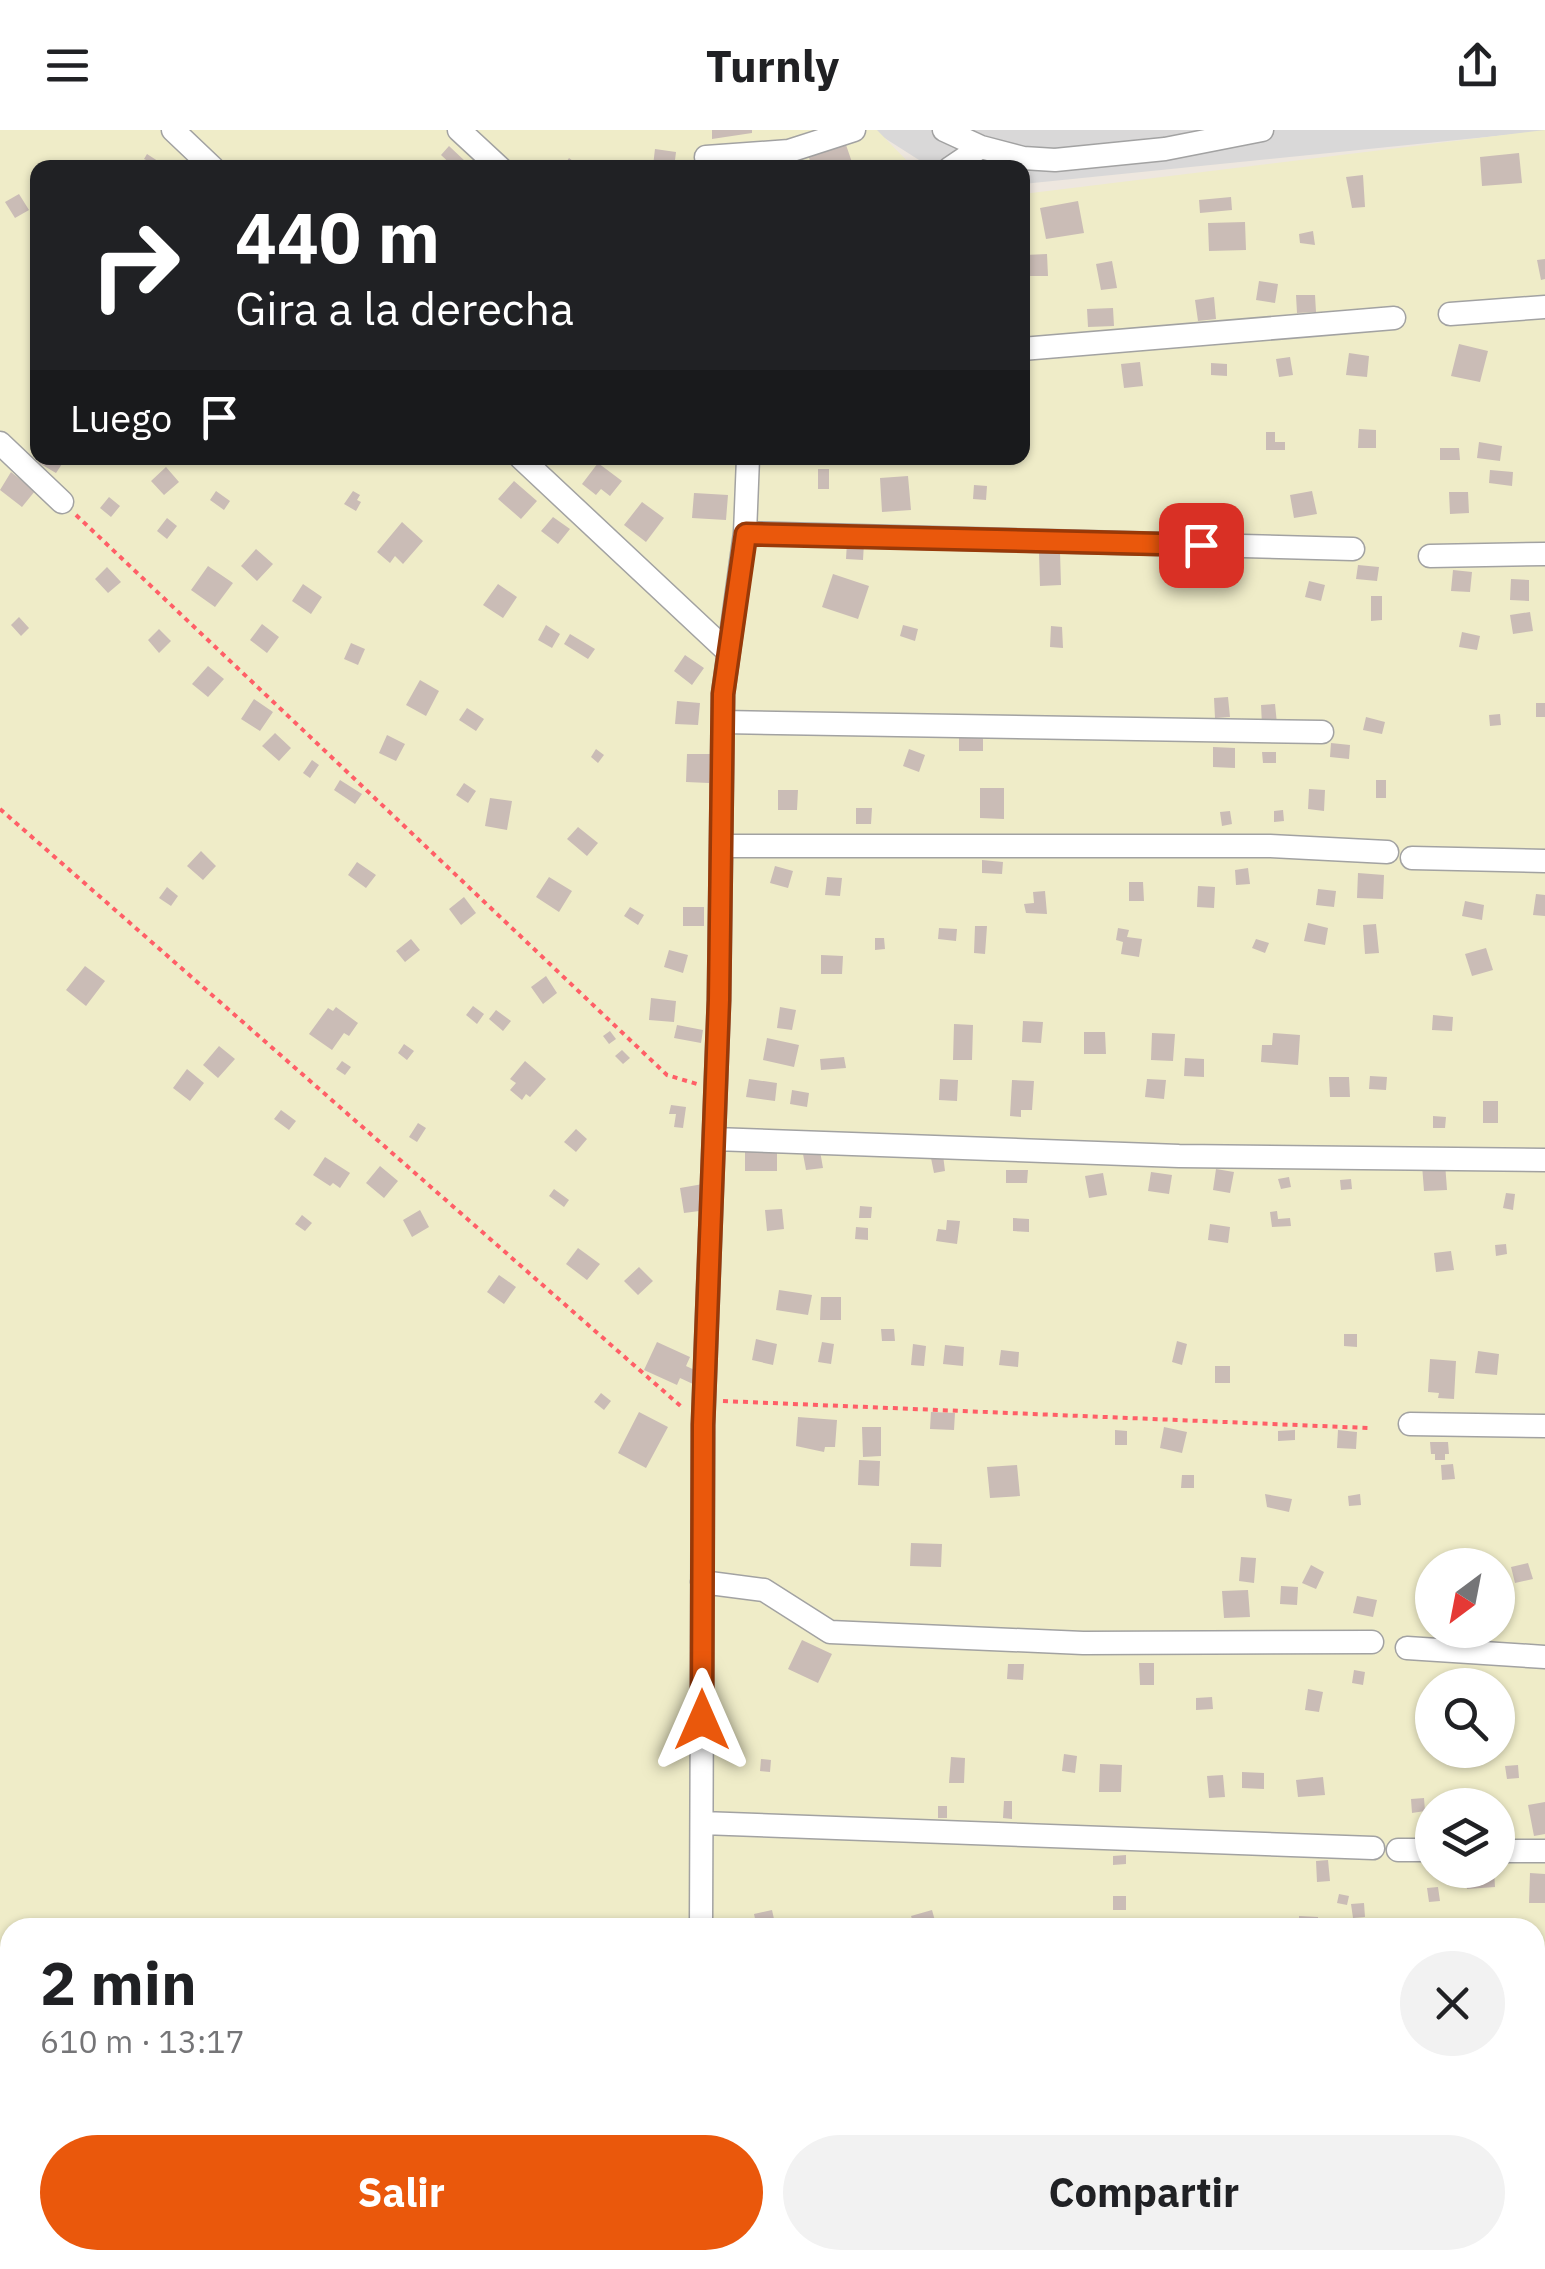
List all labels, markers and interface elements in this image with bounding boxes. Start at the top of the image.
text: Turnly [706,36,839,94]
icon: menu [40,38,95,93]
icon: share [1450,38,1505,93]
text: 440 m [235,191,440,282]
icon: right [70,200,200,330]
text: Gira a la derecha [235,279,574,337]
icon: arrive [192,390,247,445]
text: Luego [70,393,172,442]
pin [1159,503,1244,588]
icon: arrive [1174,518,1229,573]
north arrow [1415,1548,1515,1648]
map controls [1415,1548,1515,1888]
position arrow [650,1668,754,1772]
button: search [1415,1668,1515,1768]
button: layers [1415,1788,1515,1888]
text: 2 min [40,1943,197,2022]
button: close [1400,1951,1505,2056]
text: 610 m · 13:17 [40,2020,245,2062]
button: Salir [40,2135,763,2250]
button: Compartir [783,2135,1505,2250]

